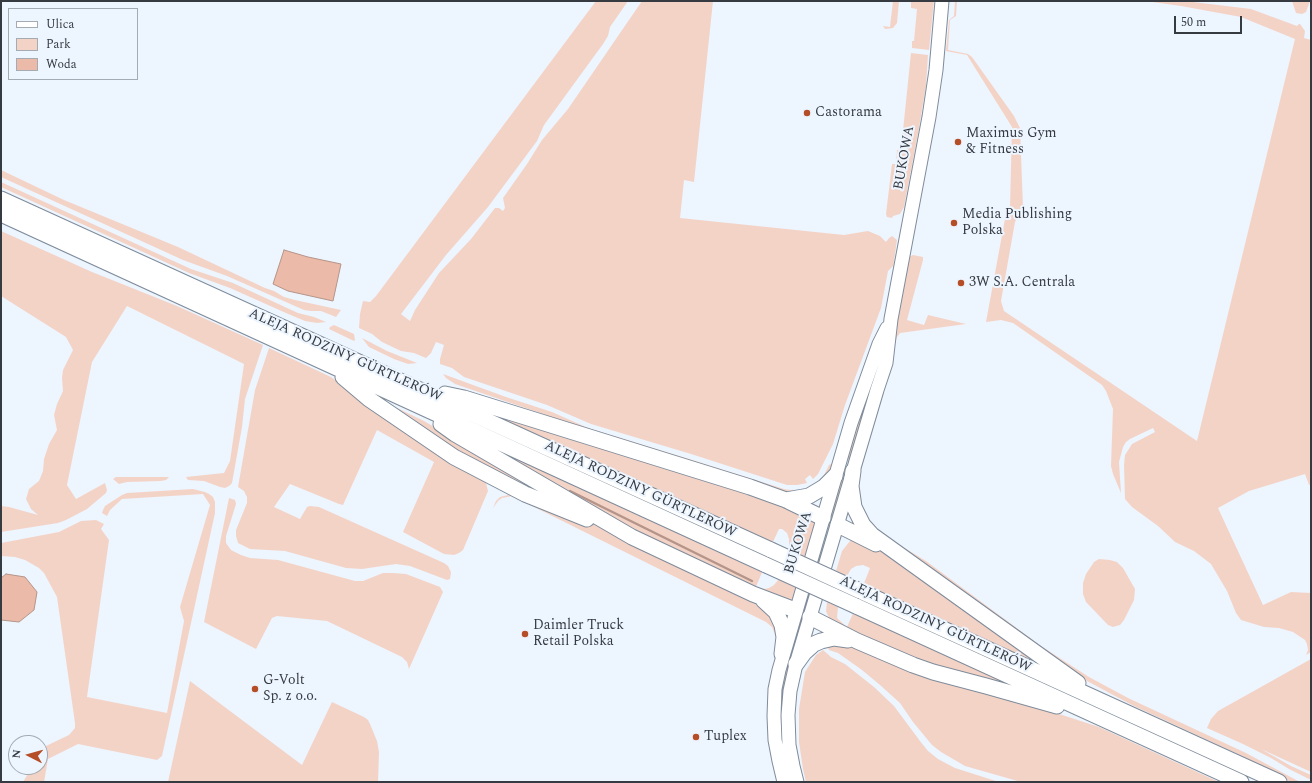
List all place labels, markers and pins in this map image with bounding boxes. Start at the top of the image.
place label: Castorama [815,105,882,121]
marker: Castorama [802,108,812,118]
place label: Maximus Gym & Fitness [966,126,1056,158]
marker: Maximus Gym & Fitness [953,137,963,147]
place label: Media Publishing Polska [962,207,1072,240]
marker: Media Publishing Polska [949,218,959,228]
place label: 3W S.A. Centrala [969,275,1075,291]
marker: 3W S.A. Centrala [956,278,966,288]
place label: Daimler Truck Retail Polska [533,618,624,650]
marker: Daimler Truck Retail Polska [520,629,530,639]
place label: G-Volt Sp. z o.o. [263,673,317,706]
marker: G-Volt Sp. z o.o. [250,684,260,694]
place label: Tuplex [704,729,747,745]
marker: Tuplex [691,732,701,742]

